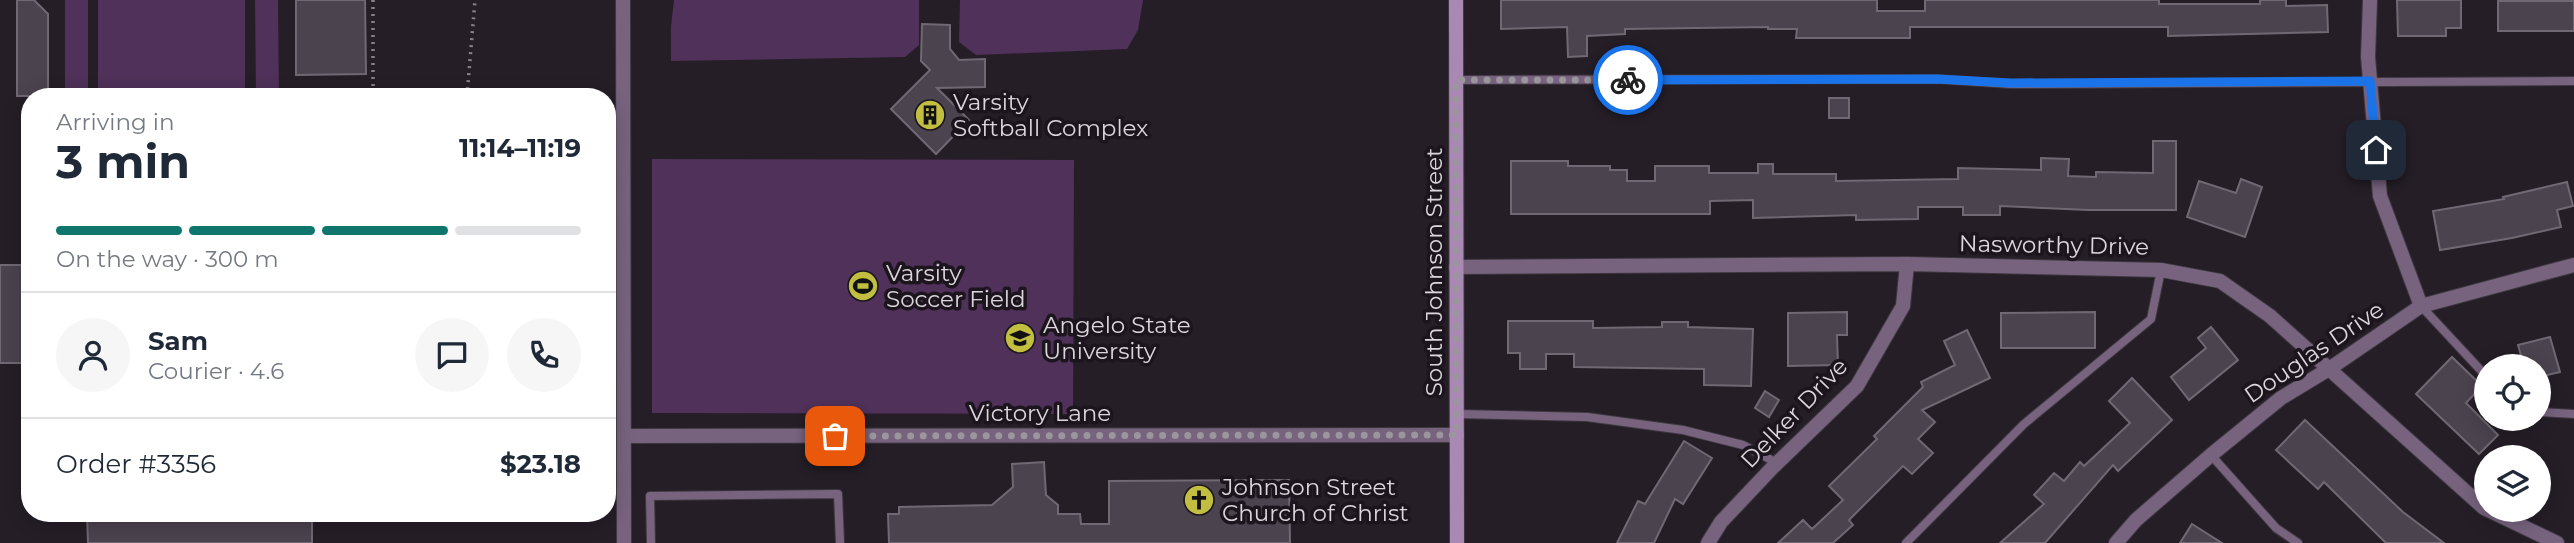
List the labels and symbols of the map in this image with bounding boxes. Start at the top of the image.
courier [1593,45,1663,115]
place label: Varsity Softball Complex [953,88,1148,142]
building icon: Varsity Softball Complex [913,98,947,132]
pin [2346,120,2406,180]
street label: South Johnson Street [1420,148,1448,396]
street label: Nasworthy Drive [1959,229,2149,261]
place label: Varsity Soccer Field [886,259,1026,313]
sports icon: Varsity Soccer Field [846,269,880,303]
street label: Douglas Drive [2239,295,2389,409]
place label: Angelo State University [1043,311,1191,365]
school or university icon: Angelo State University [1003,321,1037,355]
street label: Delker Drive [1735,352,1853,474]
street label: Victory Lane [969,399,1111,427]
pin [805,406,865,466]
place label: Johnson Street Church of Christ [1221,473,1408,527]
church icon: Johnson Street Church of Christ [1182,483,1216,517]

